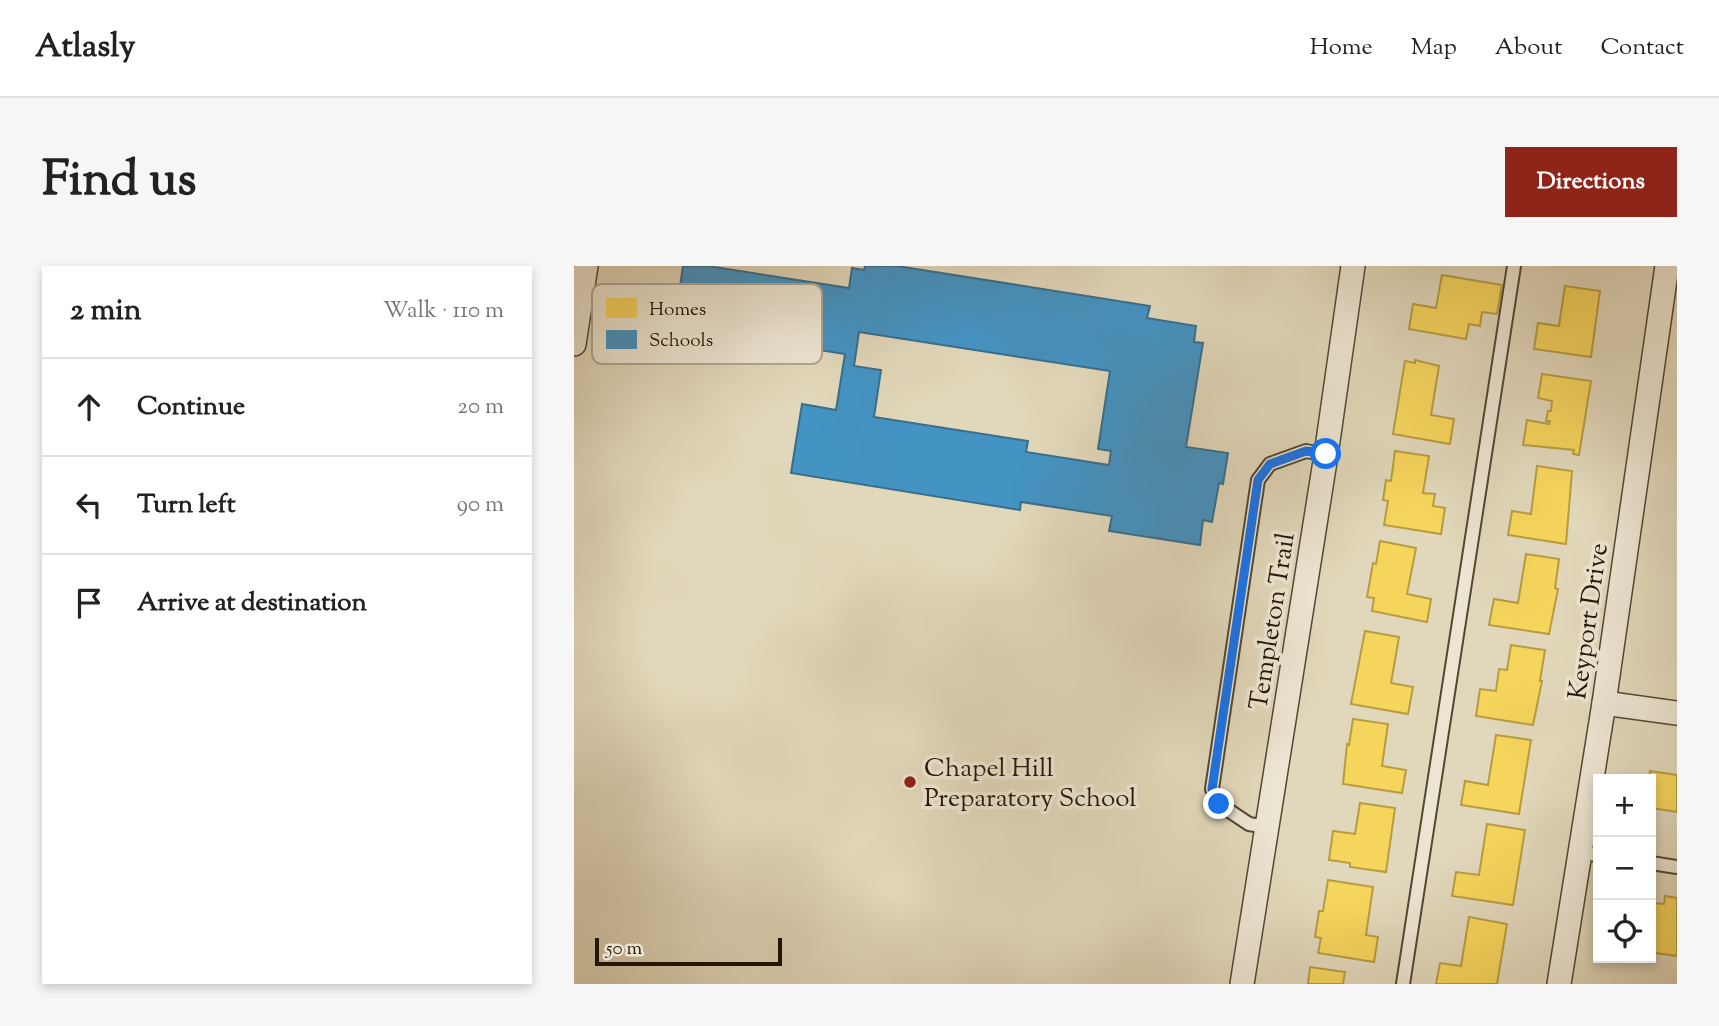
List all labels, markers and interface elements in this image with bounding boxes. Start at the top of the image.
text: Atlasly [35,24,135,72]
text: Home [1310,31,1373,65]
text: Map [1411,31,1457,65]
text: About [1495,31,1562,65]
text: Contact [1600,31,1684,65]
text: Find us [42,147,196,217]
button: Directions [1505,147,1677,217]
legend [592,284,822,364]
text: 2 min [70,290,142,333]
text: Walk · 110 m [383,295,504,328]
text: Homes [649,297,706,324]
text: Schools [649,328,713,355]
icon: ahead [70,388,108,426]
text: Continue [137,389,245,426]
text: 20 m [457,391,504,424]
route start [1310,438,1341,469]
icon: left [70,486,108,524]
text: Turn left [137,487,236,524]
text: 90 m [457,489,504,522]
street label: Templeton Trail [1241,530,1306,713]
street label: Keyport Drive [1560,541,1619,702]
icon: arrive [70,584,108,622]
text: Arrive at destination [137,585,367,622]
place label: Chapel Hill Preparatory School [924,751,1136,818]
marker: Chapel Hill Preparatory School [902,774,918,790]
map controls [1593,774,1656,963]
button: + [1593,774,1656,837]
route end [1203,788,1234,819]
button: − [1593,837,1656,900]
button: locate [1593,900,1656,963]
scale bar [595,935,782,967]
text: 50 m [606,936,642,963]

